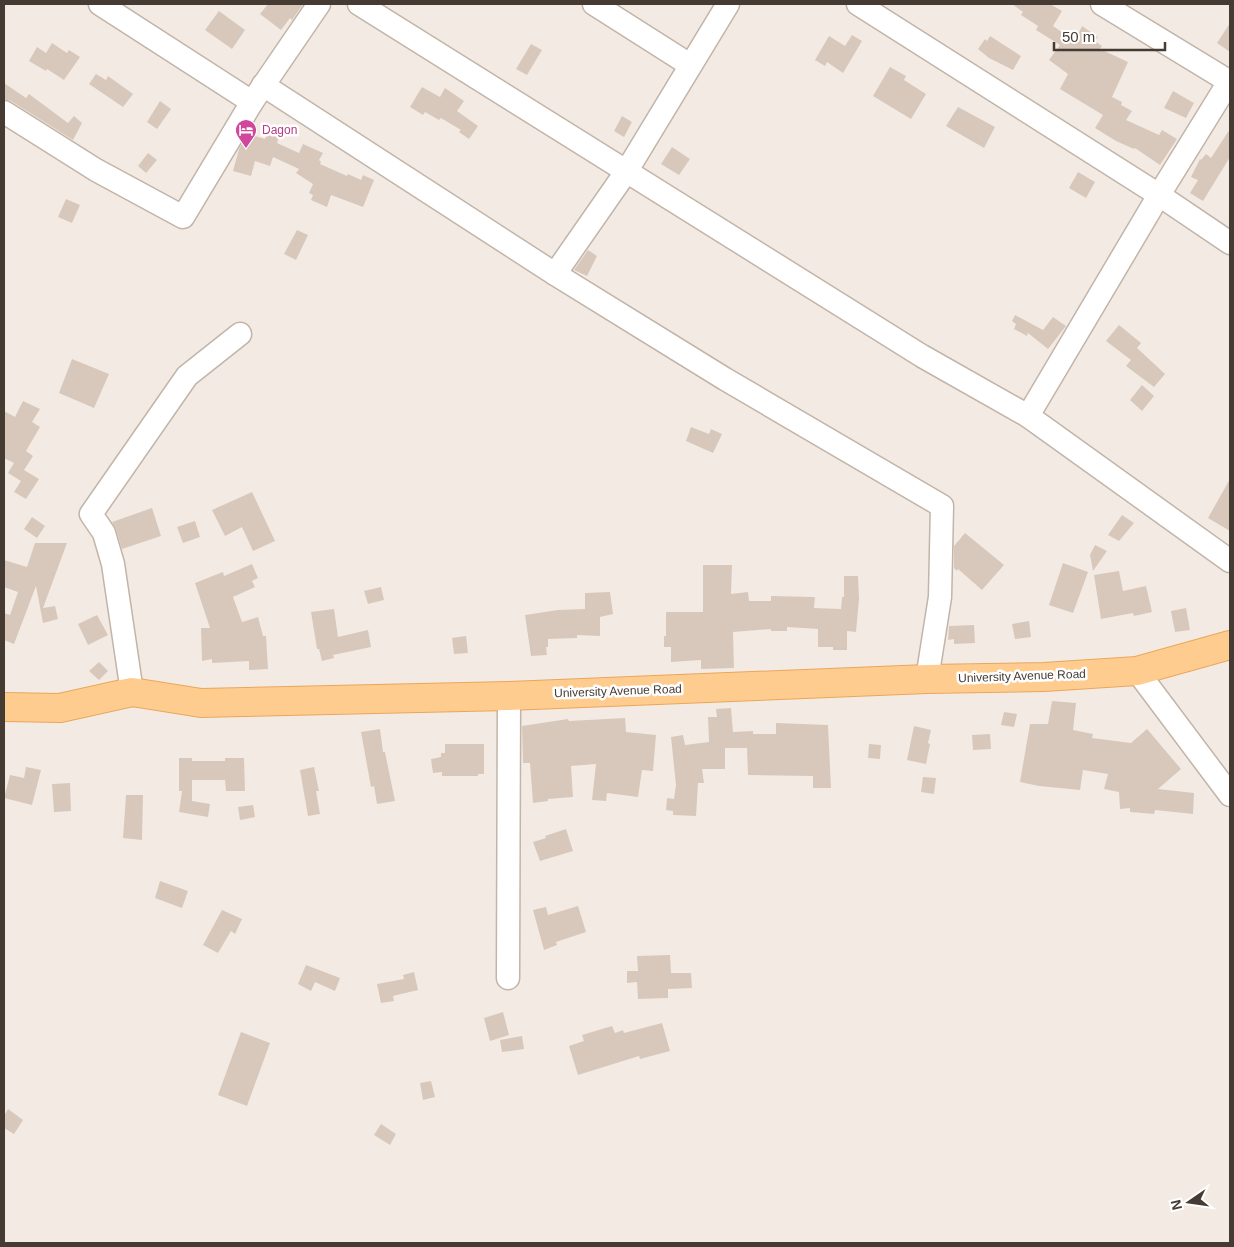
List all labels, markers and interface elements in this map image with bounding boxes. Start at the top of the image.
scale bar [1054,20,1165,52]
text: 50 m [1062,28,1095,45]
hotel icon: Dagon [234,118,258,149]
place label: Dagon [262,123,297,137]
street label: University Avenue Road [958,667,1086,685]
street label: University Avenue Road [554,682,682,700]
north arrow [1164,1177,1214,1227]
text: N [1167,1198,1185,1212]

